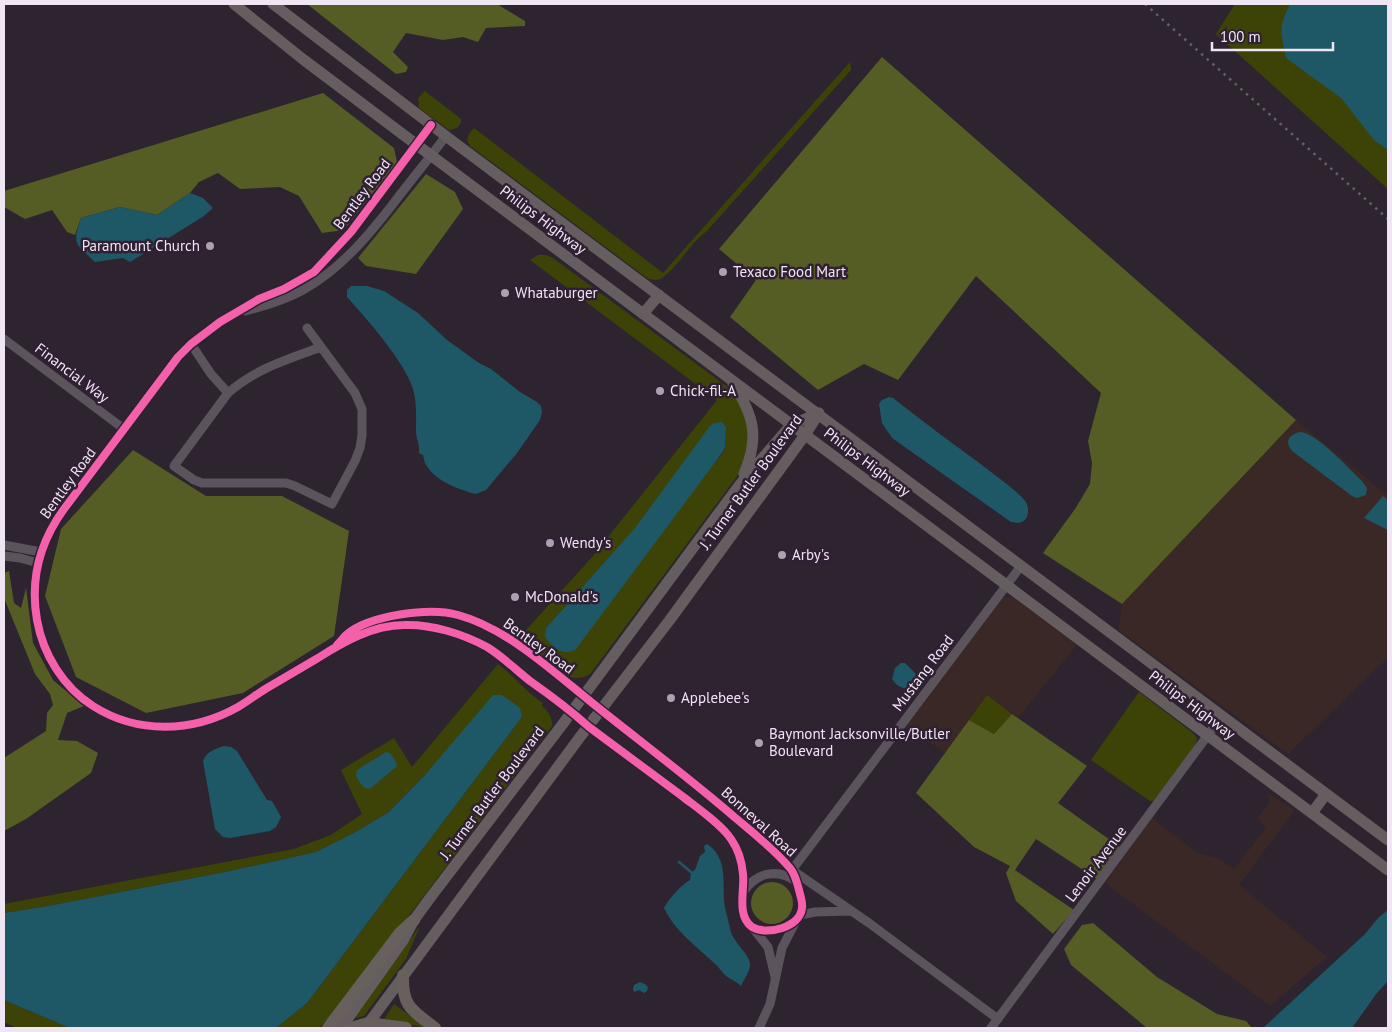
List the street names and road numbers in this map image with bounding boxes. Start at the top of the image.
street label: Bentley Road [329,155,394,233]
street label: Philips Highway [496,181,590,258]
street label: Financial Way [31,338,113,407]
street label: J. Turner Butler Boulevard [695,410,806,554]
street label: Philips Highway [820,423,914,500]
street label: Bentley Road [35,443,100,522]
street label: Bentley Road [500,613,579,678]
street label: Mustang Road [888,631,958,715]
street label: Philips Highway [1145,666,1239,743]
street label: J. Turner Butler Boulevard [435,722,548,864]
street label: Bonneval Road [718,783,801,861]
street label: Lenoir Avenue [1061,822,1130,905]

